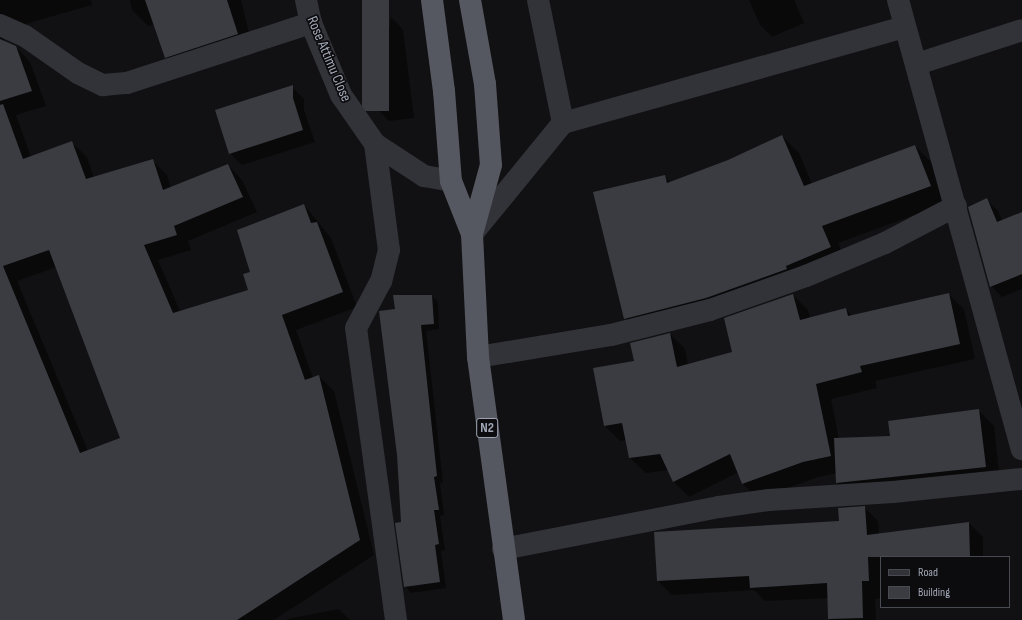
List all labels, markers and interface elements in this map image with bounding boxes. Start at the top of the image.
street label: Rose Attimu Close [303,14,355,104]
road number: N2 [476,416,498,440]
legend [880,556,1010,608]
text: Road [918,565,938,580]
text: Building [918,585,950,600]

